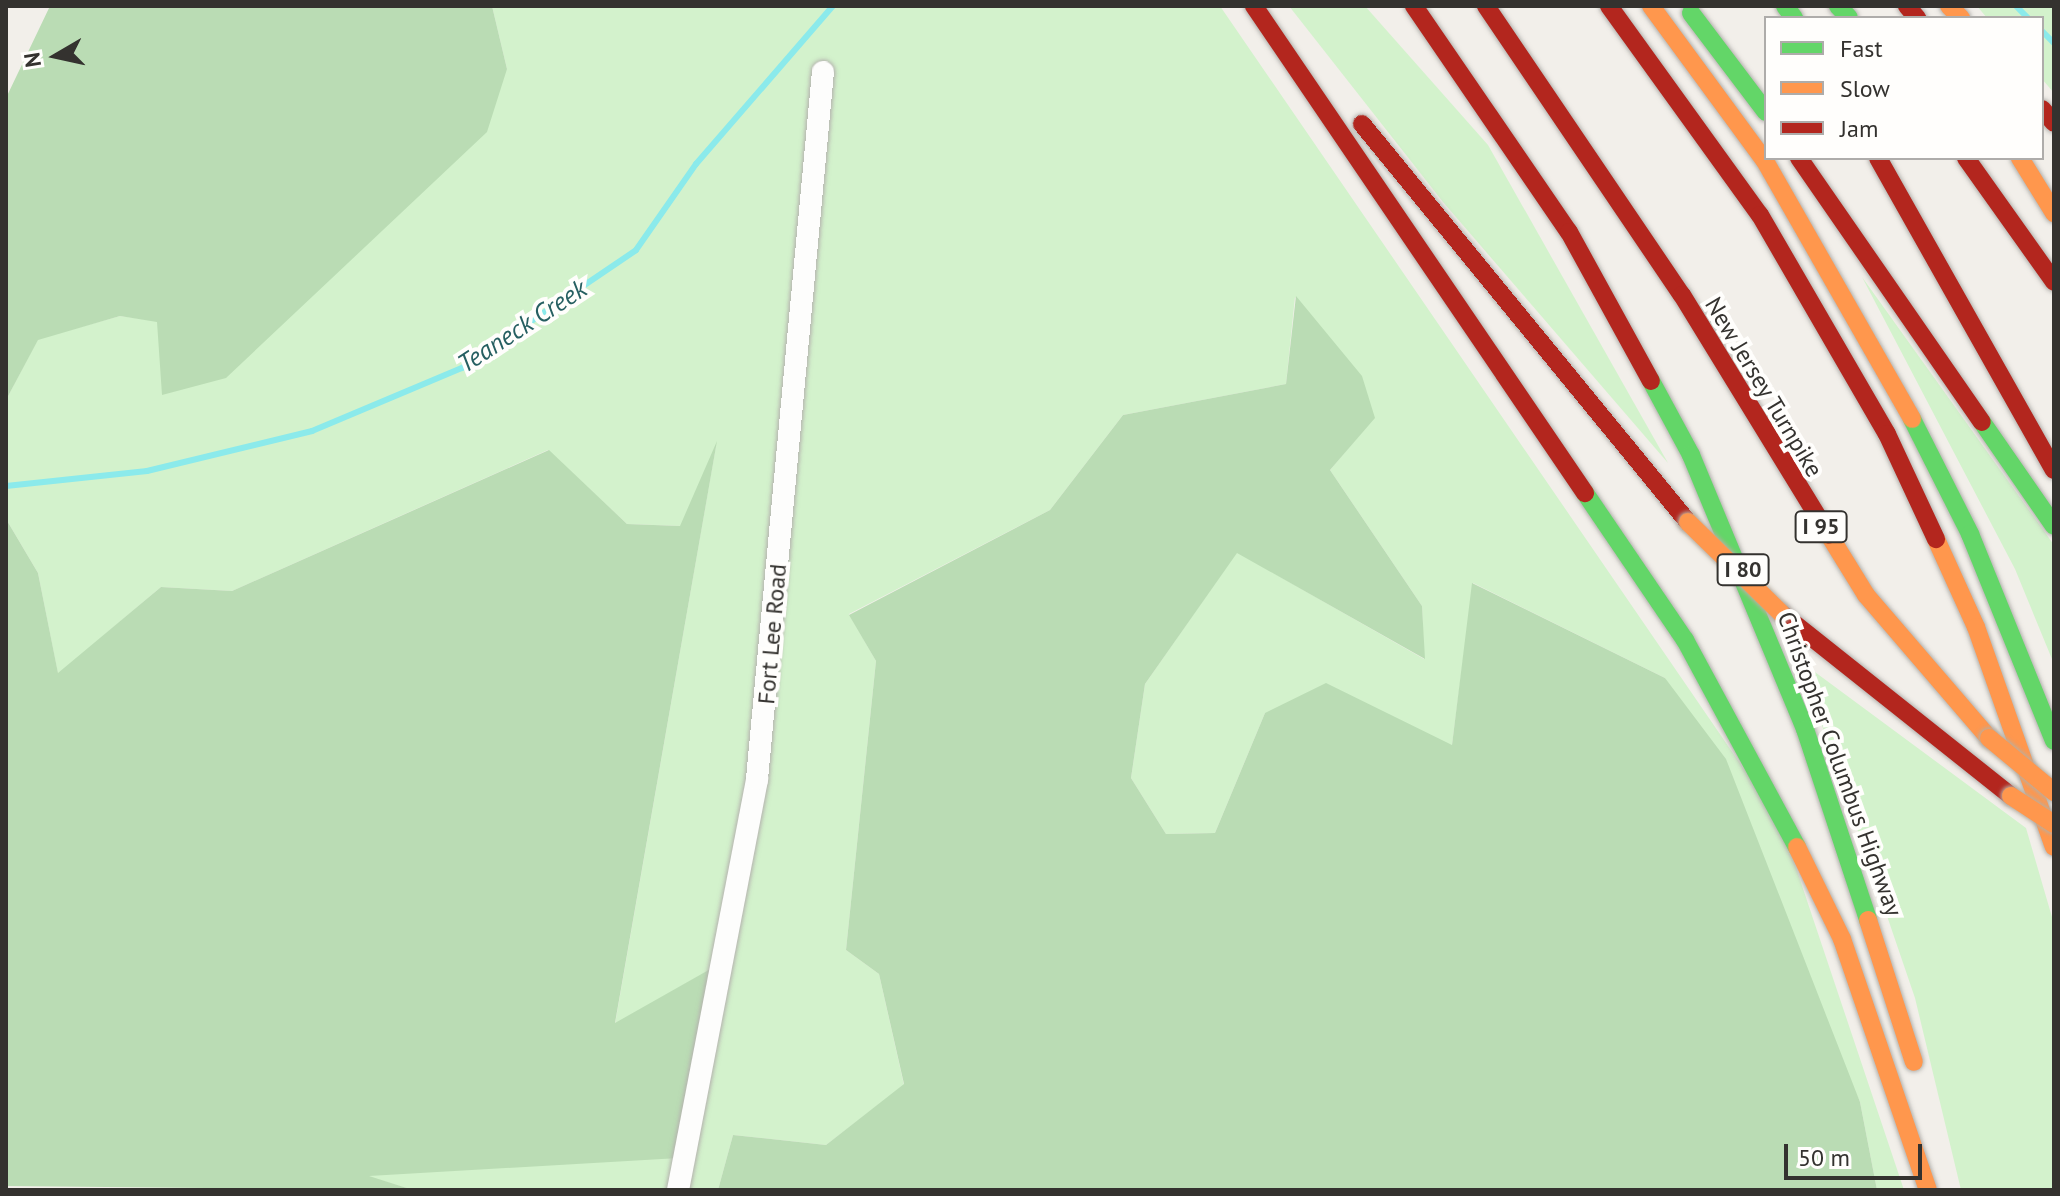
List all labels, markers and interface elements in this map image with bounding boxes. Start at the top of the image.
north arrow [16,16,96,96]
legend [1764,16,2044,160]
text: Fast [1840,33,1883,64]
text: N [17,50,47,69]
text: Slow [1840,73,1890,104]
text: Jam [1840,113,1878,144]
water label: Teaneck Creek [451,272,593,380]
street label: New Jersey Turnpike [1698,291,1830,483]
road number: I 95 [1793,509,1849,545]
road number: I 80 [1715,552,1771,588]
street label: Fort Lee Road [752,563,792,705]
street label: Christopher Columbus Highway [1771,608,1909,920]
scale bar [1788,1128,1926,1178]
text: 50 m [1798,1142,1850,1173]

